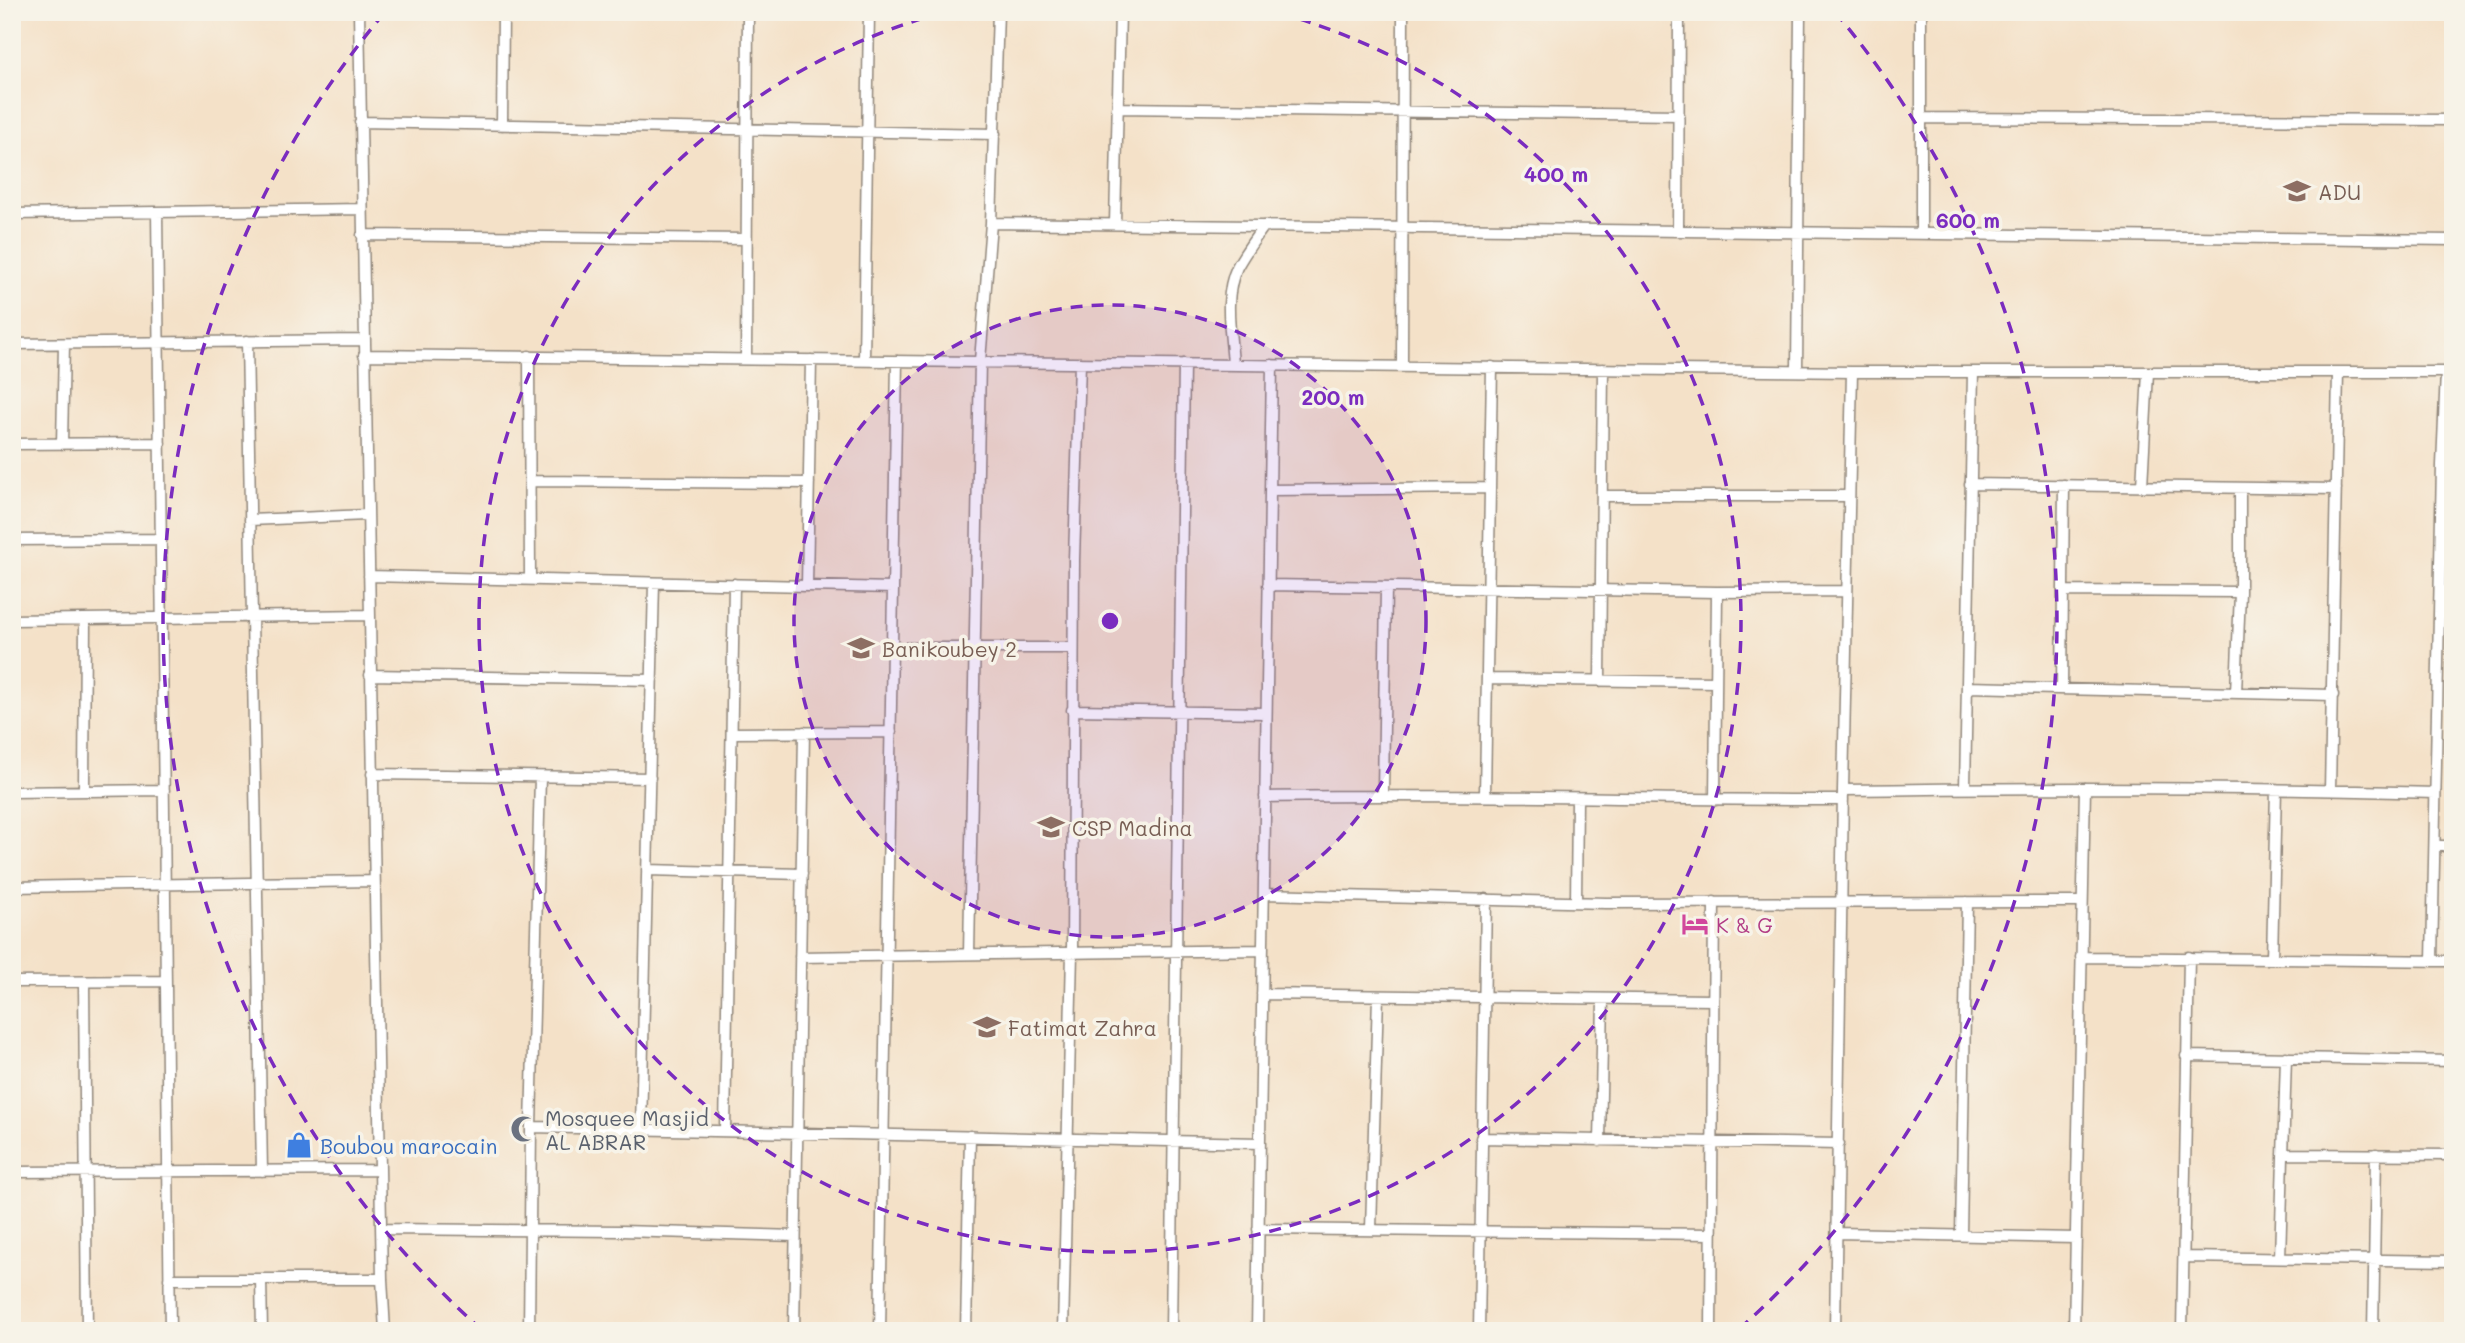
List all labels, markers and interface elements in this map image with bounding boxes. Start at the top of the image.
text: 400 m [1524,160,1588,187]
school or university icon: ADU [2282,176,2312,206]
place label: ADU [2318,178,2361,205]
text: 600 m [1936,206,2000,233]
text: 200 m [1302,383,1364,410]
centre of rings [1098,609,1122,633]
school or university icon: Banikoubey 2 [846,633,876,663]
place label: Banikoubey 2 [882,635,1017,662]
school or university icon: CSP Madina [1036,812,1066,842]
place label: CSP Madina [1072,814,1193,841]
hotel icon: K & G [1680,909,1710,939]
place label: K & G [1716,911,1773,938]
school or university icon: Fatimat Zahra [972,1012,1002,1042]
place label: Fatimat Zahra [1008,1014,1157,1041]
place label: Mosquee Masjid AL ABRAR [545,1104,709,1155]
mosque icon: Mosquee Masjid AL ABRAR [509,1114,539,1144]
shop icon: Boubou marocain [284,1130,314,1160]
place label: Boubou marocain [320,1132,497,1159]

